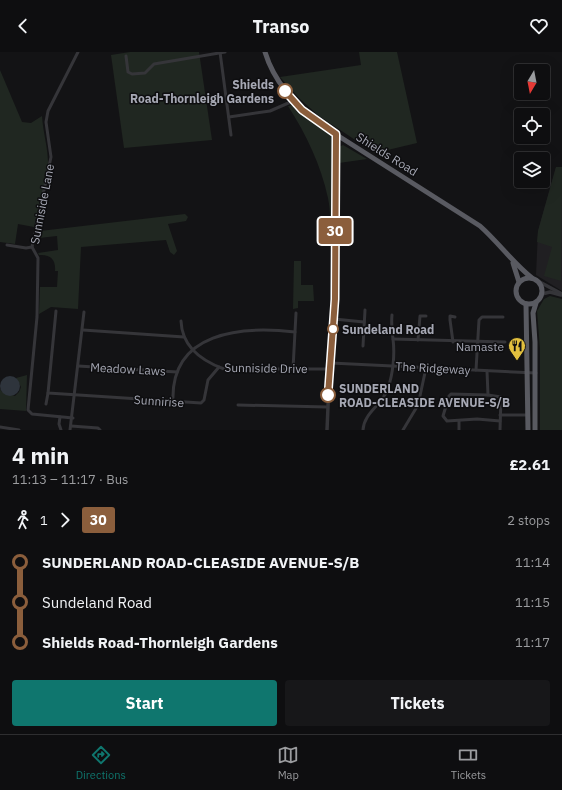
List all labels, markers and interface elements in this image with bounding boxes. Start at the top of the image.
icon: back [12,15,34,37]
text: Transo [253,15,309,38]
icon: heart [528,15,550,37]
north arrow [514,64,550,100]
map controls [514,64,550,188]
place label: Shields Road-Thornleigh Gardens [130,77,274,106]
marker: Shields Road-Thornleigh Gardens [277,83,293,99]
button: locate [514,108,550,144]
street label: Shields Road [353,129,421,179]
button: layers [514,152,550,188]
street label: Sunniside Lane [27,162,57,245]
line badge: 30 [317,218,353,244]
text: 30 [327,222,343,240]
place label: Sundeland Road [342,322,434,337]
marker: Sundeland Road [327,323,339,335]
restaurant icon: Namaste [507,336,527,361]
place label: Namaste [456,339,504,354]
street label: The Ridgeway [395,359,471,377]
street label: Meadow Laws [90,360,166,378]
street label: Sunniside Drive [224,360,308,376]
place label: SUNDERLAND ROAD-CLEASIDE AVENUE-S/B [339,381,510,410]
marker: SUNDERLAND ROAD-CLEASIDE AVENUE-S/B [320,387,336,403]
street label: Sunnirise [133,392,185,410]
text: 4 min [12,441,69,470]
text: £2.61 [510,455,550,474]
text: 11:13 – 11:17 · Bus [12,471,128,488]
icon: walk [12,509,34,531]
icon: forward [54,509,76,531]
text: 30 [90,511,107,529]
text: 1 [40,512,48,529]
text: 2 stops [507,512,550,529]
text: SUNDERLAND ROAD-CLEASIDE AVENUE-S/B [42,553,359,572]
text: 11:14 [515,554,550,571]
text: Sundeland Road [42,593,152,612]
text: 11:15 [515,594,550,611]
text: Shields Road-Thornleigh Gardens [42,633,278,652]
text: 11:17 [515,634,550,651]
button: Start [12,680,277,726]
button: Tickets [285,680,550,726]
tab: Directions [76,744,126,782]
tab: Map [277,744,299,782]
tab: Tickets [451,744,486,782]

